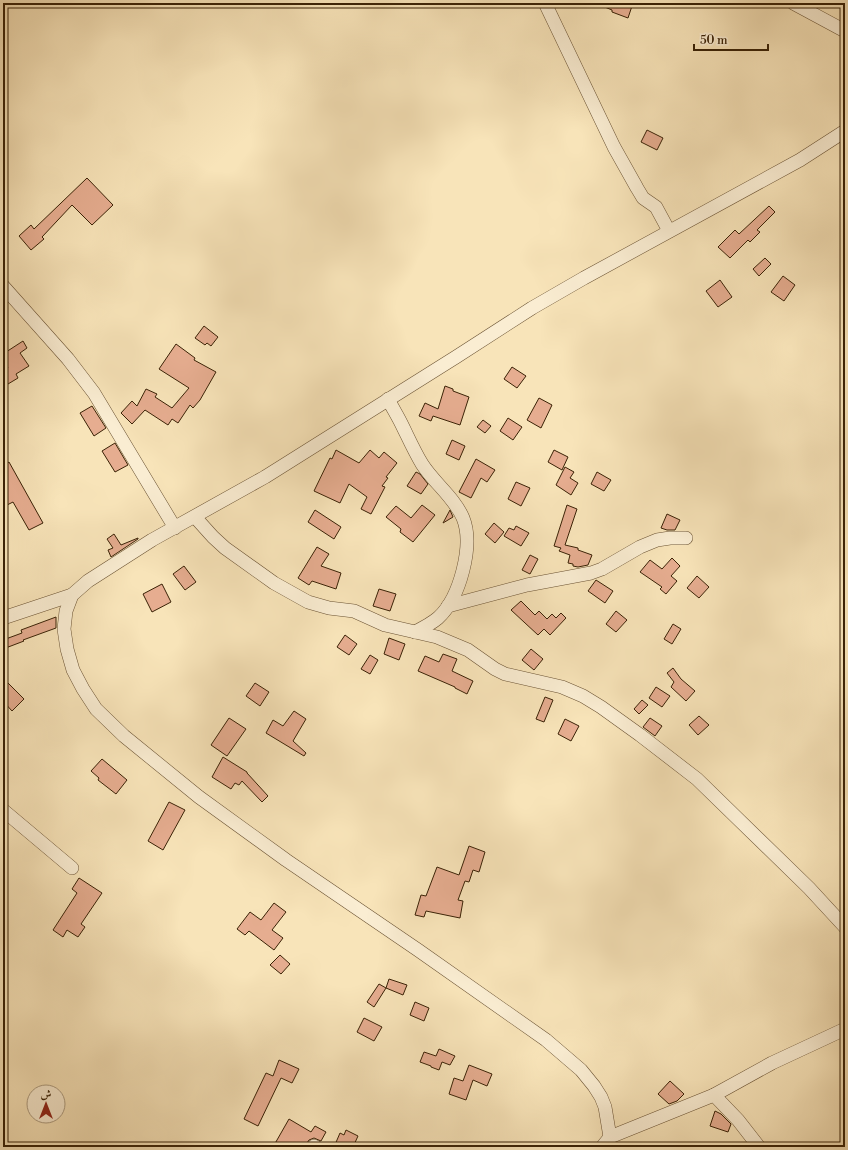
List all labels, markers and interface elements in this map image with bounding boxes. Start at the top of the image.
scale bar [694,26,768,52]
text: 50 m [700,33,728,48]
north arrow [26,1084,66,1124]
text: ش [41,1088,52,1102]

